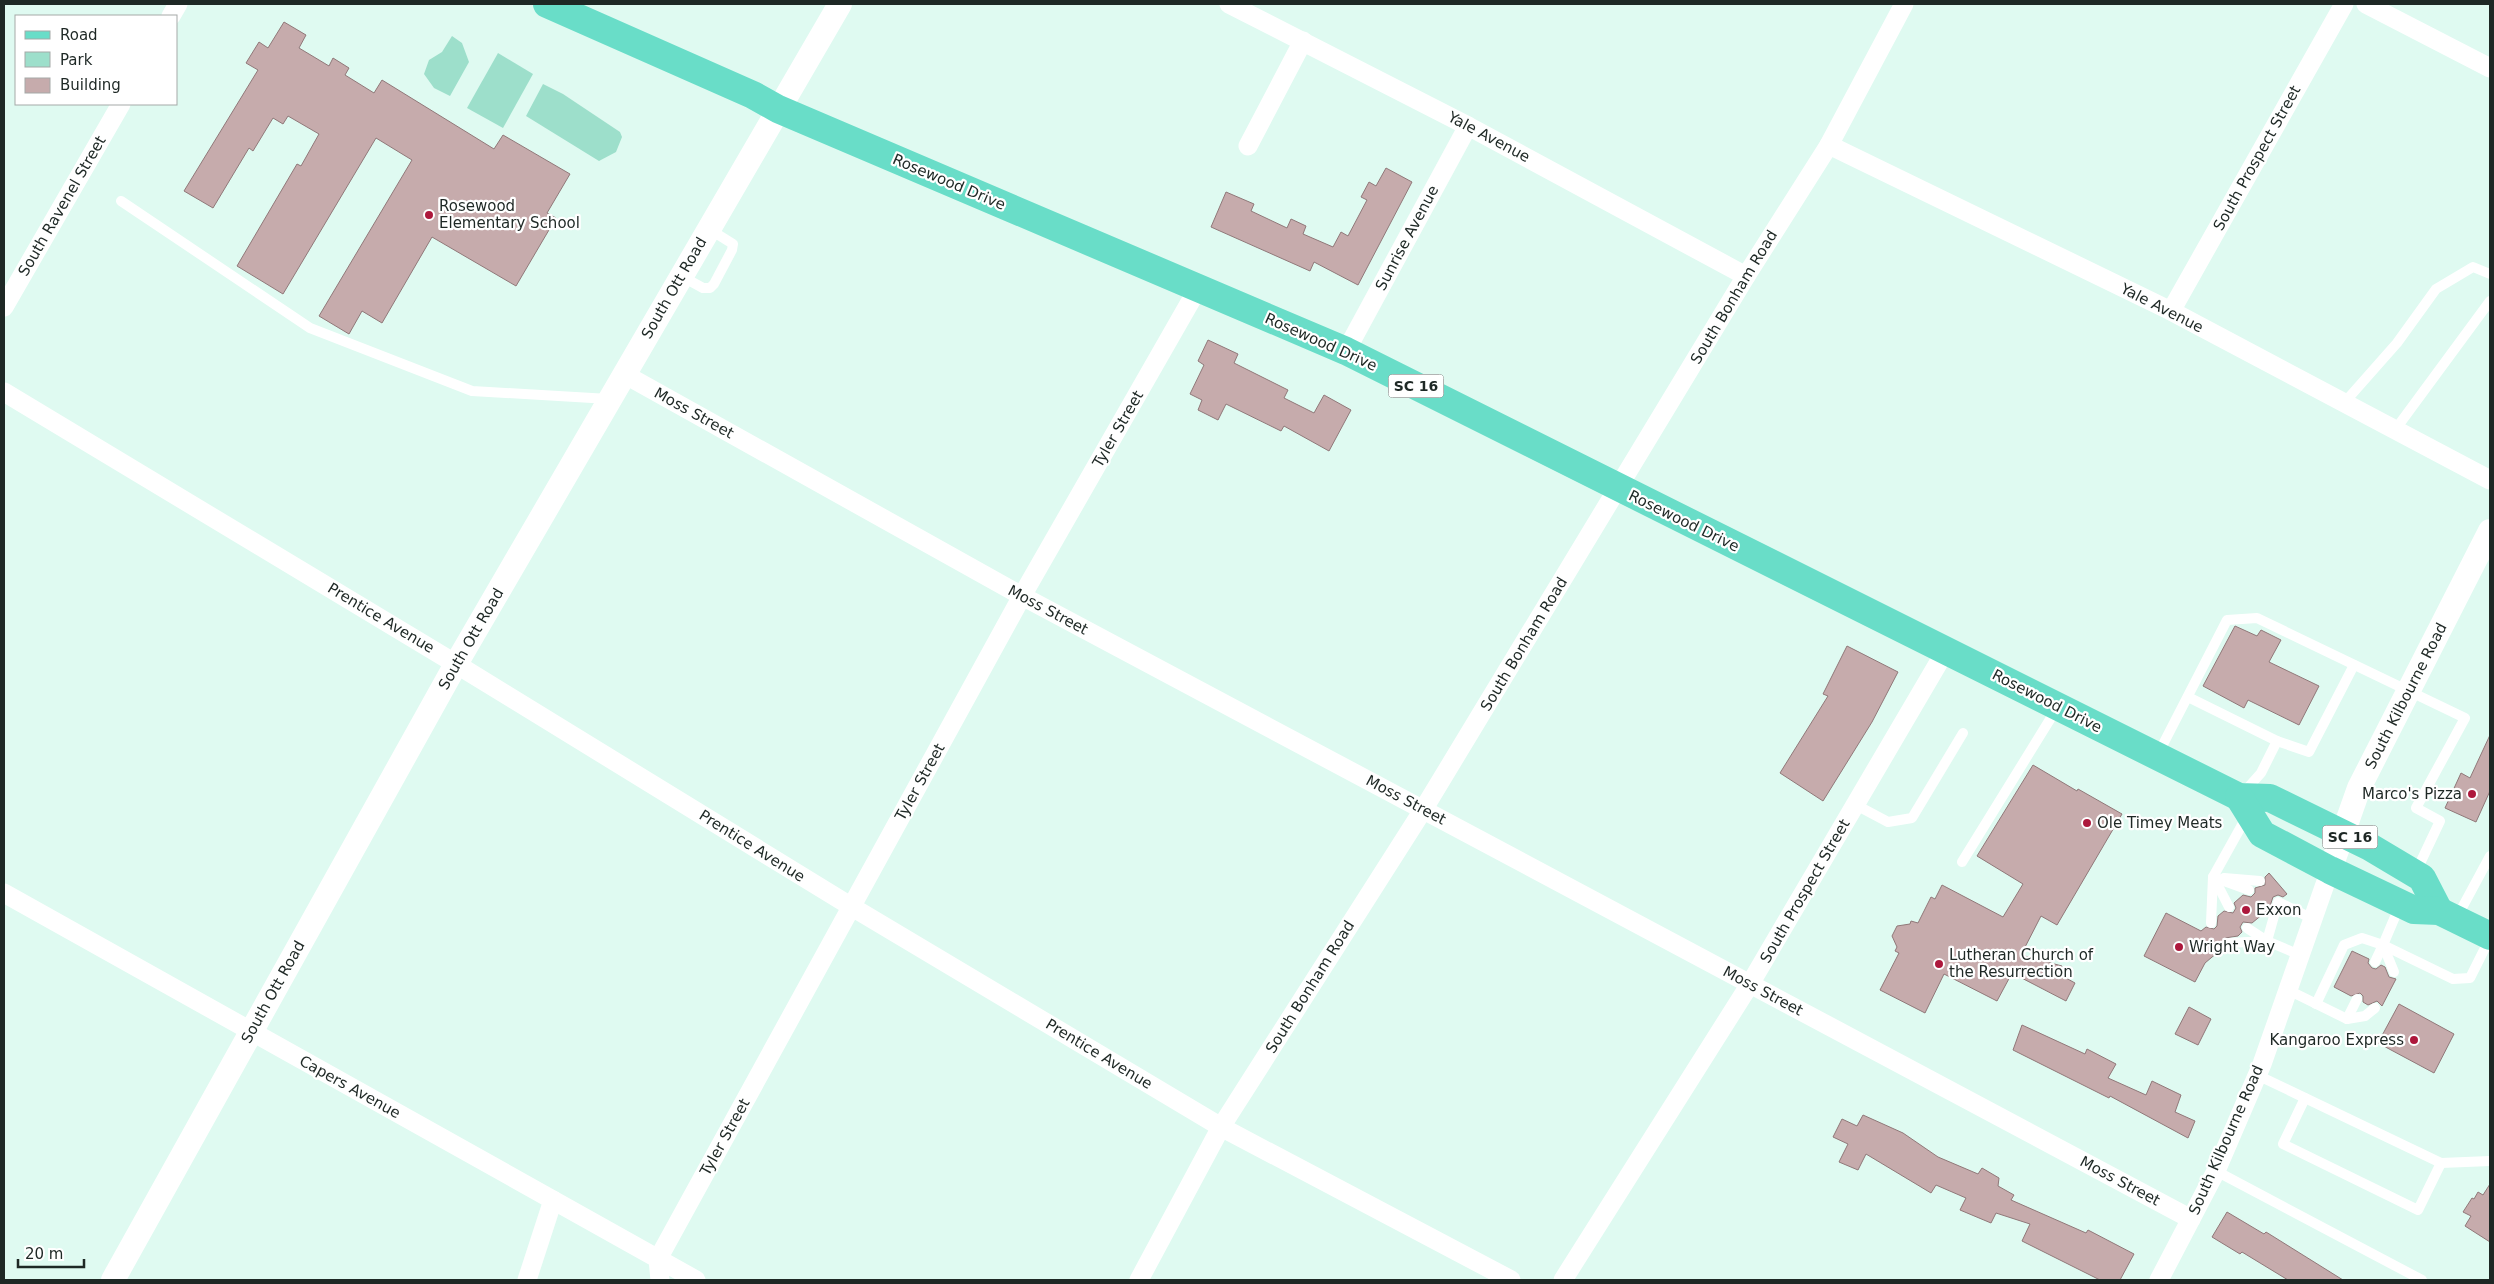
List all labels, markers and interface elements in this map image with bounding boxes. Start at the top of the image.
legend [15,15,178,105]
text: Road [60,26,98,44]
text: Park [60,51,93,69]
text: Building [60,76,121,94]
street label: South Prospect Street [2210,82,2304,234]
street label: Yale Avenue [1444,107,1533,166]
street label: South Ravenel Street [14,133,110,279]
street label: Rosewood Drive [890,150,1008,214]
street label: Sunrise Avenue [1372,182,1442,294]
place label: Rosewood Elementary School [439,197,580,232]
marker: Rosewood Elementary School [423,209,435,221]
street label: South Bonham Road [1687,227,1781,367]
street label: South Ott Road [638,234,710,342]
street label: Yale Avenue [2117,279,2206,336]
street label: Rosewood Drive [1262,309,1380,375]
road number: SC 16 [1388,374,1444,398]
street label: Moss Street [651,384,737,442]
street label: Tyler Street [1088,387,1147,471]
street label: Rosewood Drive [1626,486,1742,556]
street label: South Bonham Road [1477,574,1571,714]
street label: Prentice Avenue [324,579,438,657]
street label: Moss Street [1005,581,1091,639]
street label: South Ott Road [435,585,507,693]
street label: South Kilbourne Road [2361,620,2451,772]
street label: Rosewood Drive [1989,666,2105,736]
street label: Tyler Street [891,740,949,825]
street label: Moss Street [1363,771,1449,829]
place label: Marco's Pizza [2362,785,2462,803]
marker: Marco's Pizza [2466,788,2478,800]
street label: Prentice Avenue [696,806,808,886]
place label: Ole Timey Meats [2097,814,2223,832]
street label: South Prospect Street [1756,816,1854,966]
marker: Ole Timey Meats [2081,817,2093,829]
road number: SC 16 [2322,826,2378,849]
place label: Exxon [2256,901,2301,919]
marker: Exxon [2240,904,2252,916]
street label: South Bonham Road [1262,917,1358,1057]
street label: South Ott Road [237,938,309,1046]
place label: Wright Way [2189,938,2275,956]
marker: Wright Way [2173,941,2185,953]
place label: Lutheran Church of the Resurrection [1949,946,2094,981]
marker: Lutheran Church of the Resurrection [1933,958,1945,970]
street label: Moss Street [1720,962,1806,1020]
street label: Prentice Avenue [1042,1015,1156,1093]
place label: Kangaroo Express [2269,1031,2404,1049]
marker: Kangaroo Express [2408,1034,2420,1046]
street label: Capers Avenue [296,1052,404,1122]
street label: South Kilbourne Road [2185,1062,2267,1218]
street label: Tyler Street [696,1095,754,1180]
street label: Moss Street [2077,1152,2163,1210]
scale bar [18,1236,84,1268]
text: 20 m [25,1245,63,1263]

